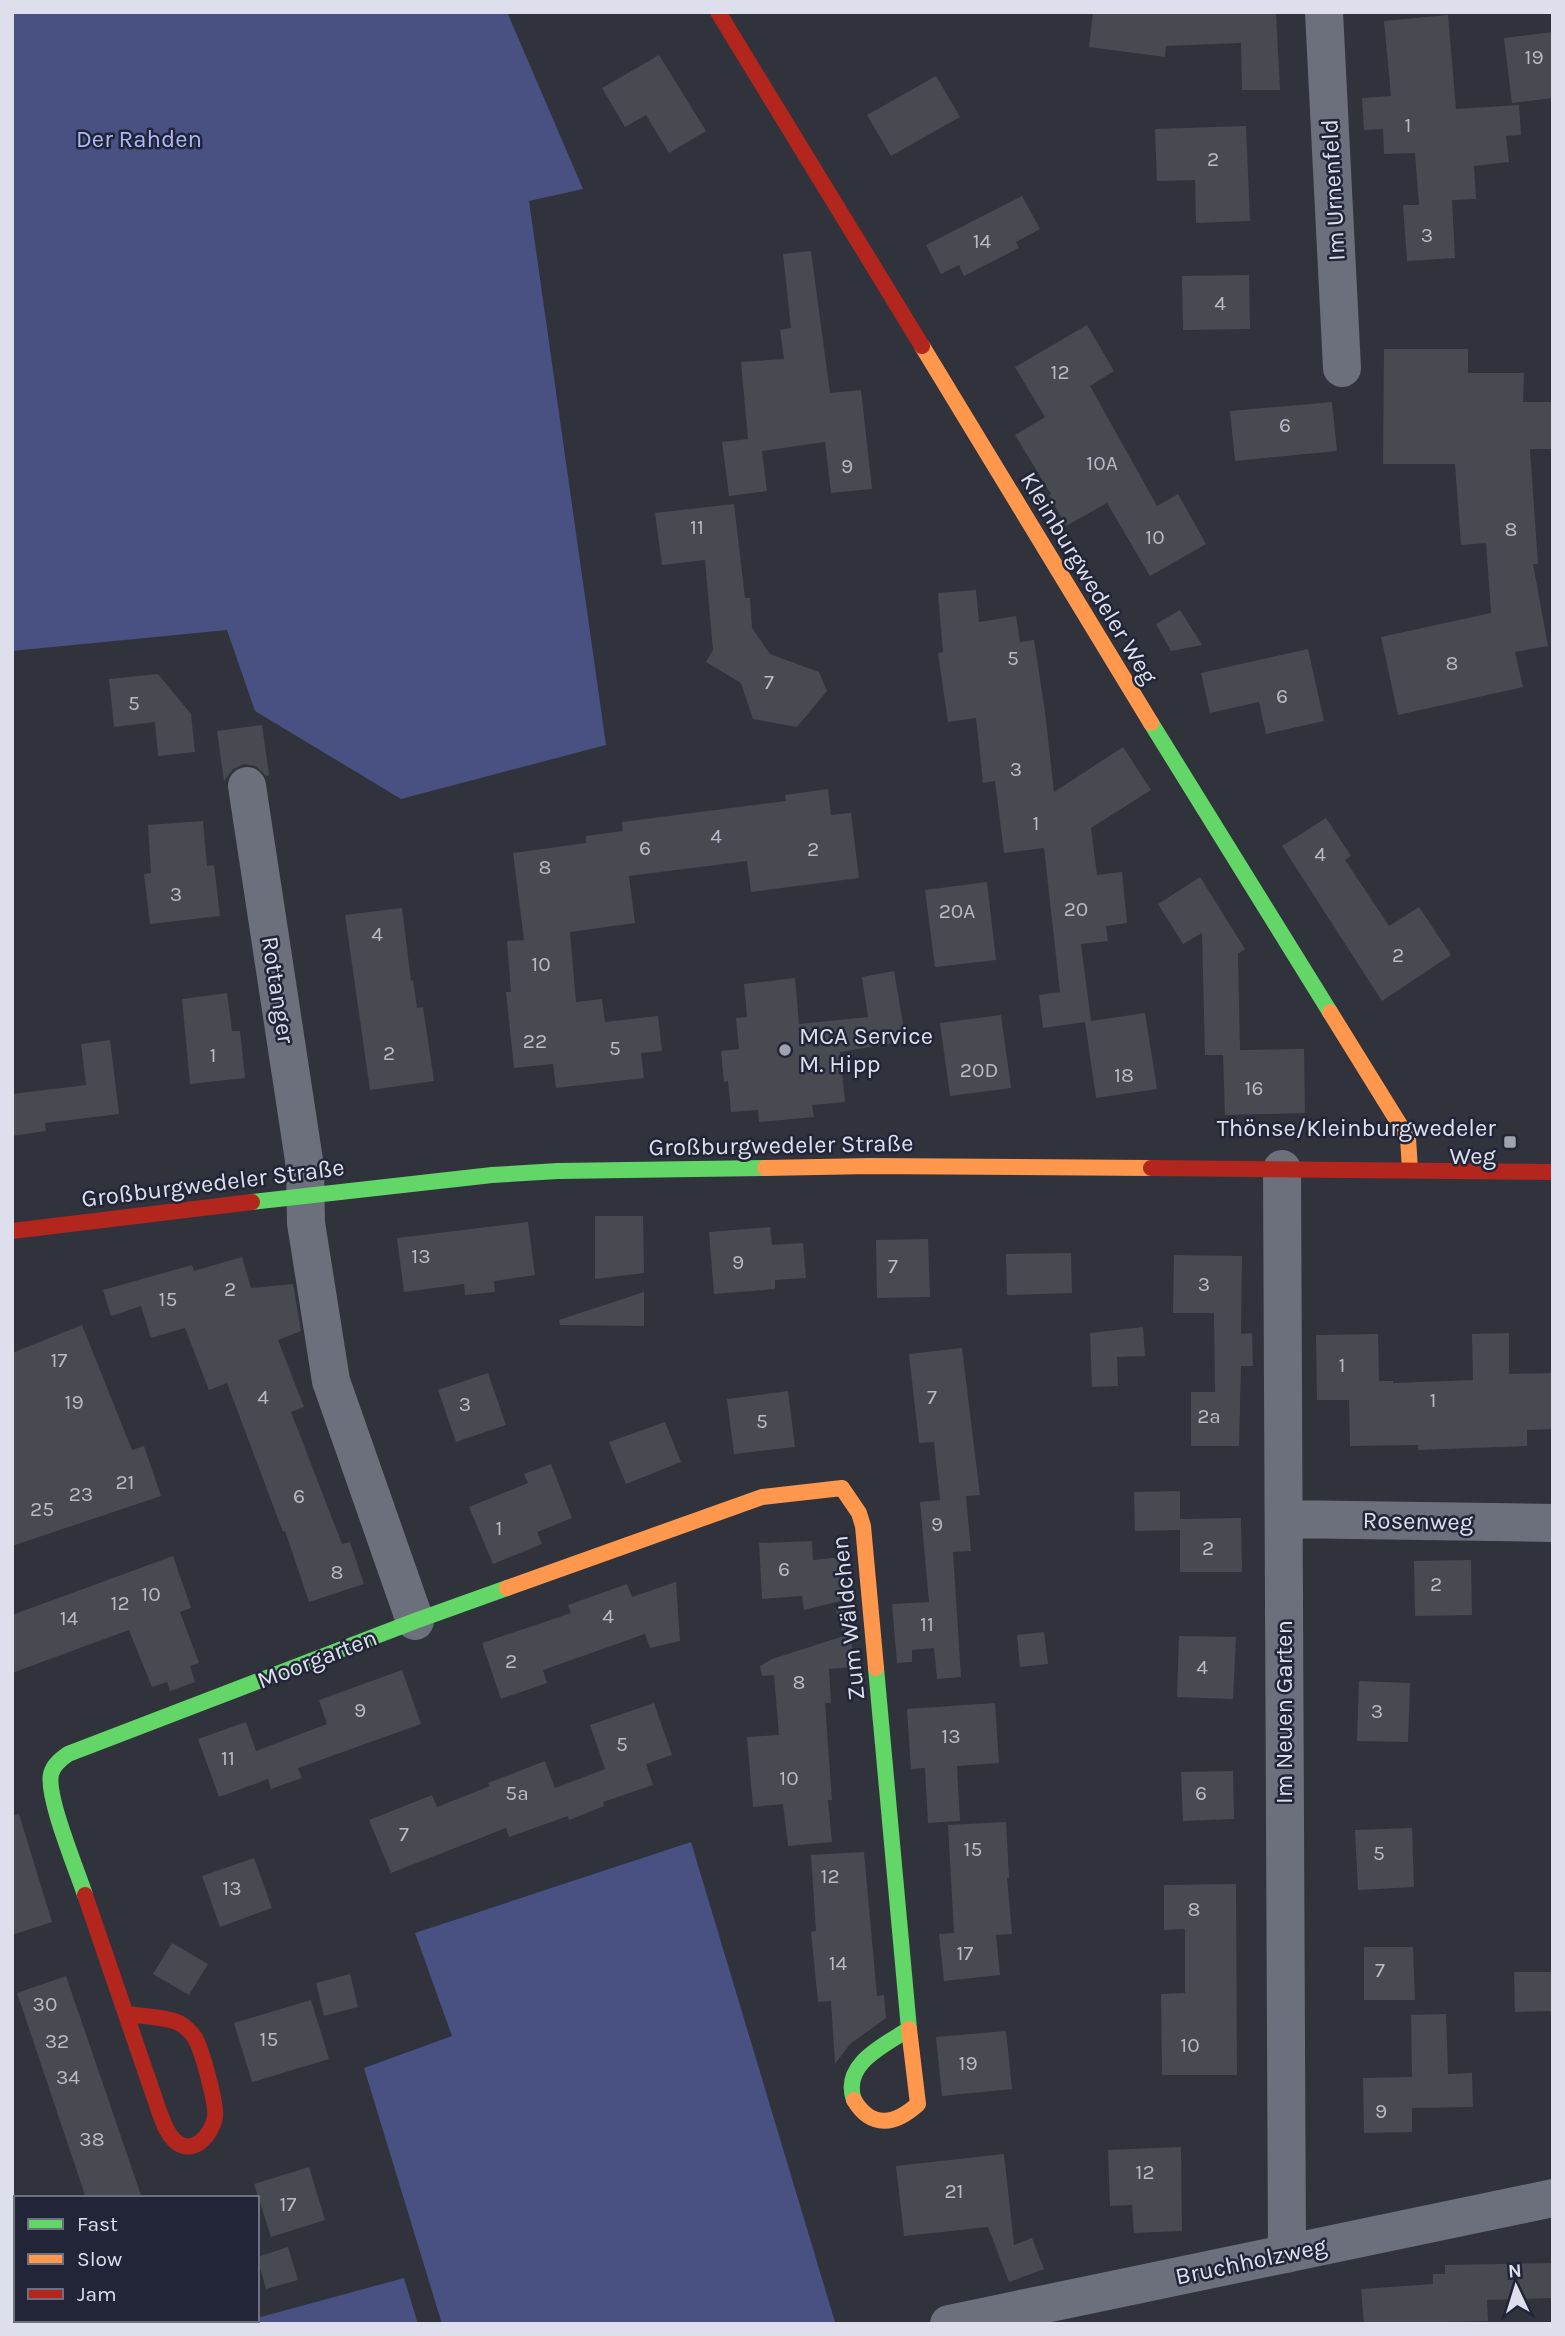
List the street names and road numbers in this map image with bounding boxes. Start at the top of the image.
street label: Im Urnenfeld [1315,118,1351,262]
street label: Kleinburgwedeler Weg [1015,467,1164,689]
street label: Rottanger [256,934,300,1046]
street label: Großburgwedeler Straße [648,1129,914,1161]
street label: Großburgwedeler Straße [80,1153,346,1213]
street label: Rosenweg [1363,1506,1474,1536]
street label: Zum Wäldchen [825,1534,871,1702]
street label: Im Neuen Garten [1270,1620,1298,1804]
street label: Moorgarten [253,1623,381,1695]
street label: Bruchholzweg [1173,2231,1330,2291]

